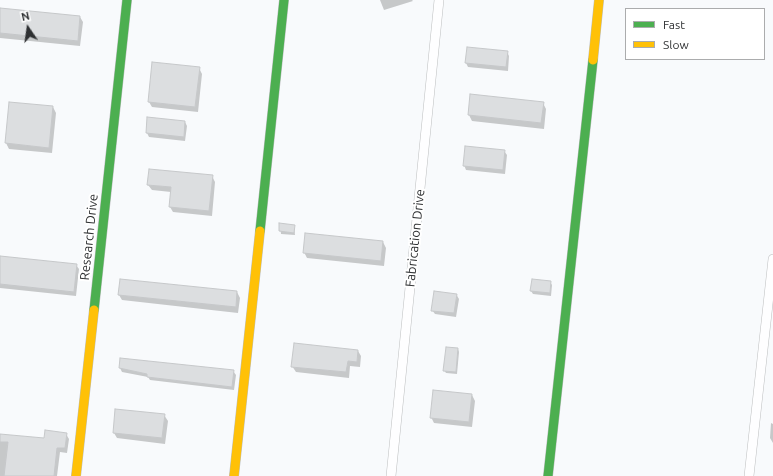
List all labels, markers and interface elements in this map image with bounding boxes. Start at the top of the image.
north arrow [8,8,48,48]
legend [625,8,765,60]
text: N [20,10,31,23]
text: Fast [663,18,685,31]
text: Slow [663,38,689,51]
street label: Fabrication Drive [402,188,428,288]
street label: Research Drive [77,193,101,281]

